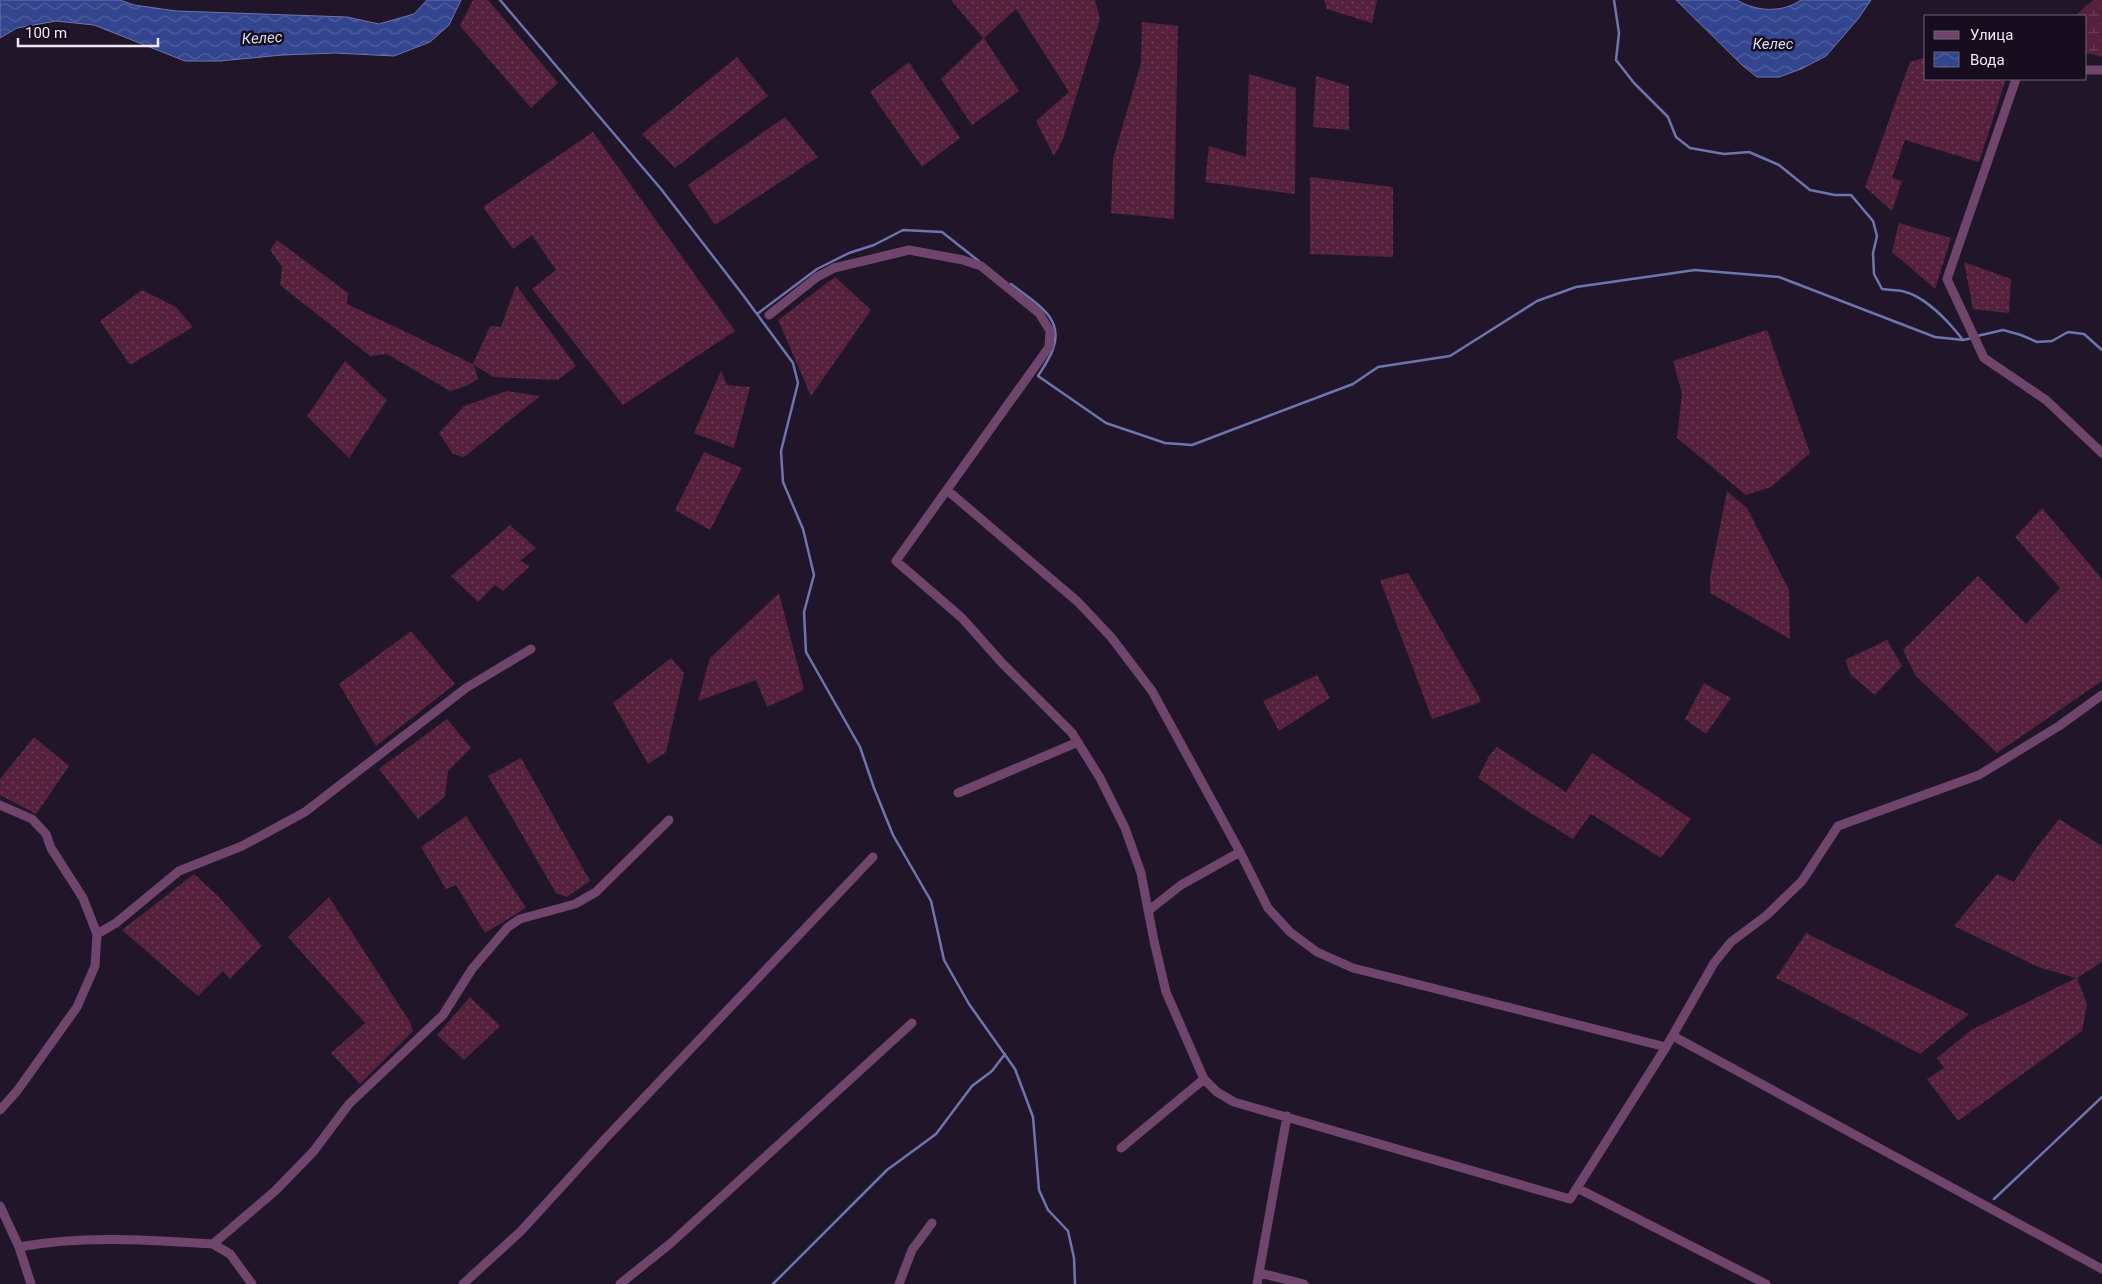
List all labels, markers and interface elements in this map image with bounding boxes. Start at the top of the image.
scale bar [18,15,158,47]
legend [1924,15,2087,80]
text: 100 m [25,24,67,42]
text: Улица [1970,26,2013,44]
water label: Келес [241,28,283,48]
water label: Келес [1753,35,1794,53]
text: Вода [1970,51,2005,69]

